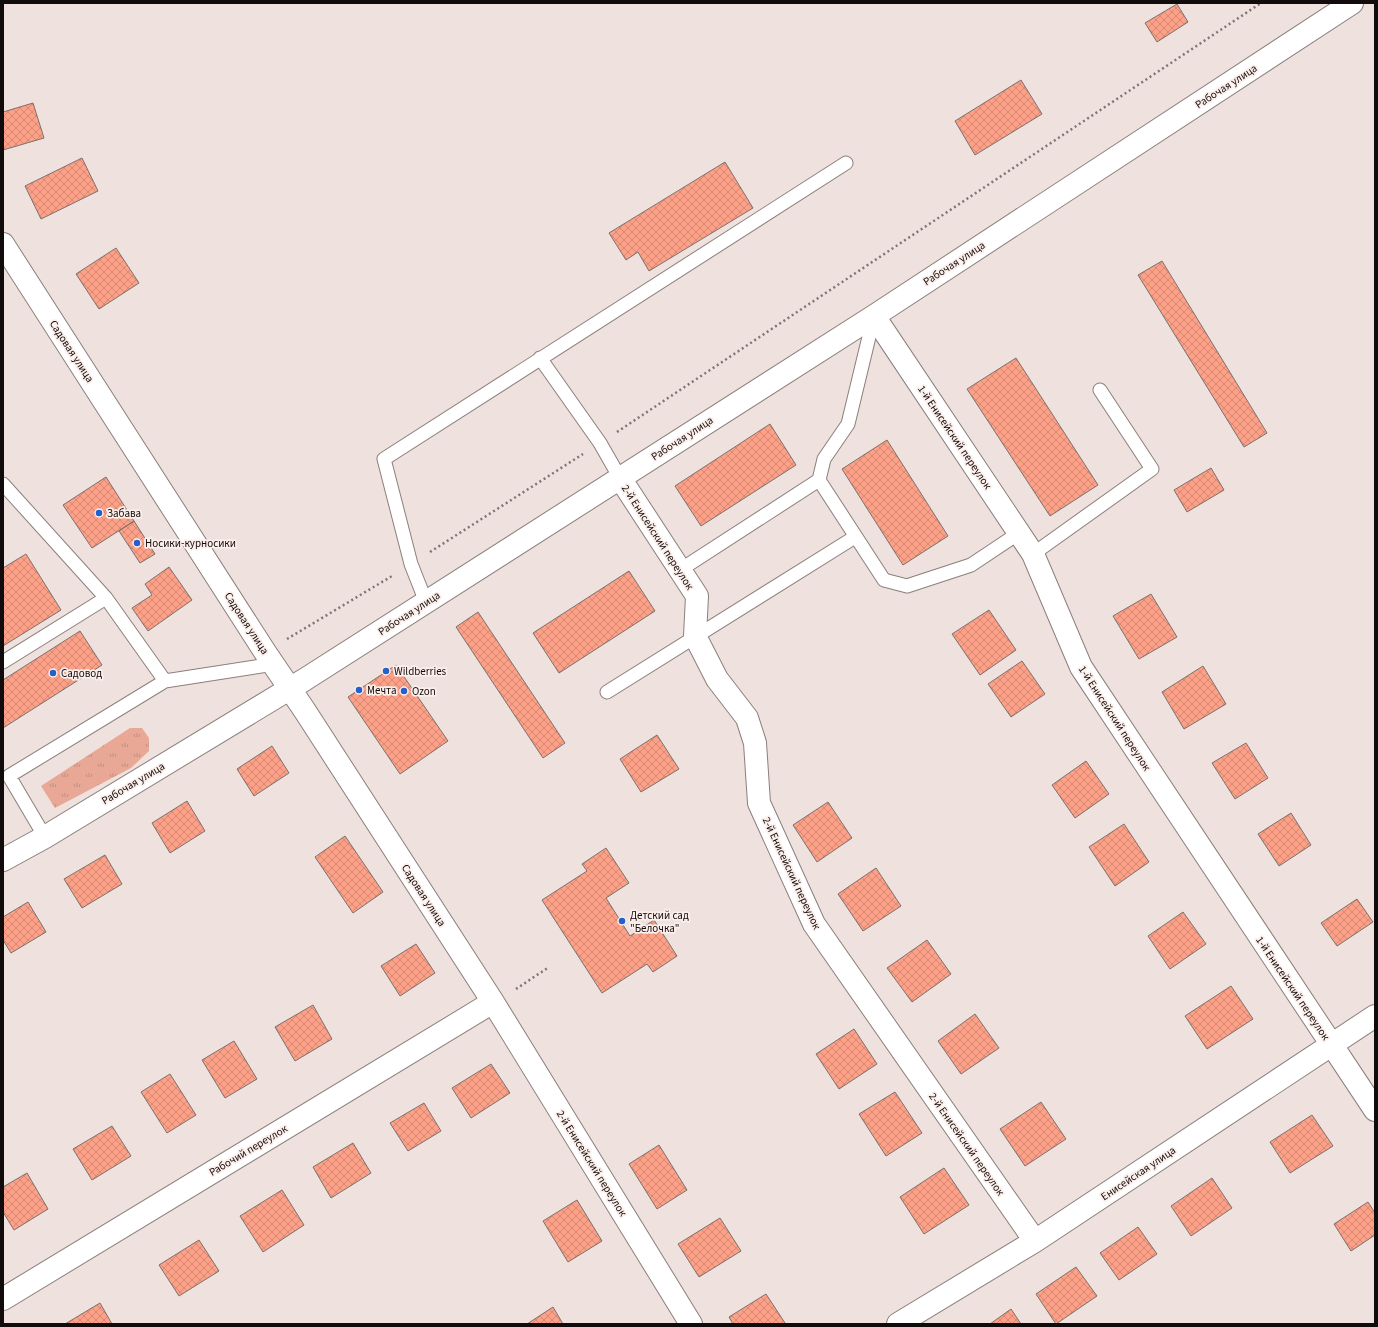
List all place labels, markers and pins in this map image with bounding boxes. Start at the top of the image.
place label: Забава [107,506,141,521]
marker: Забава [94,508,104,518]
place label: Носики-курносики [145,536,236,551]
marker: Носики-курносики [132,538,142,548]
place label: Wildberries [394,664,447,679]
place label: Садовод [61,666,102,681]
marker: Wildberries [381,666,391,676]
marker: Садовод [48,668,58,678]
place label: Мечта [367,683,396,698]
place label: Ozon [412,684,436,699]
marker: Мечта [354,685,364,695]
marker: Ozon [399,686,409,696]
place label: Детский сад "Белочка" [630,908,689,936]
marker: Детский сад "Белочка" [617,916,627,926]

